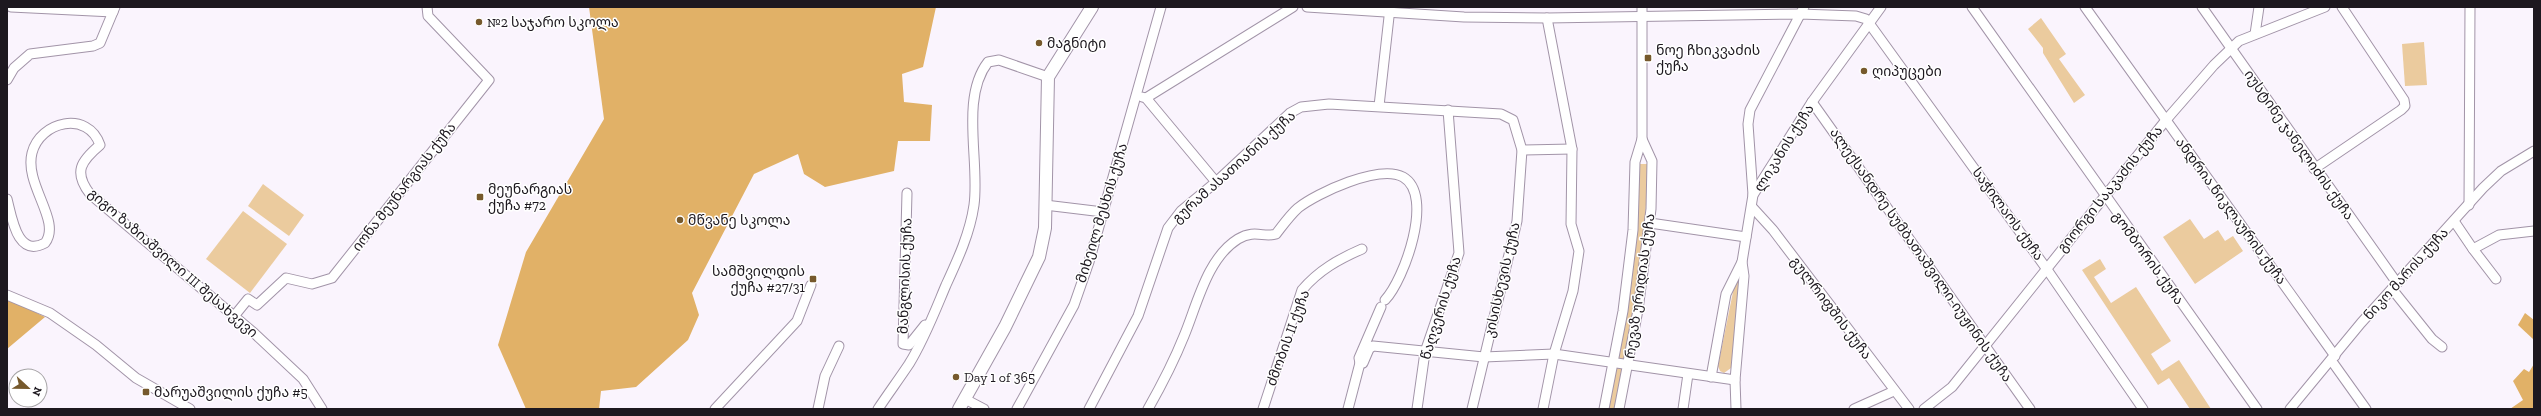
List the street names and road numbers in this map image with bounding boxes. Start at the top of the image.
street label: იუსტინე ჯანელიძის ქუჩა [2241,67,2357,223]
street label: ლიკანის ქუჩა [1750,101,1818,195]
street label: გურამ ასათიანის ქუჩა [1169,107,1299,227]
street label: იონა მეუნარგიას ქუჩა [348,119,460,255]
street label: გიორგი სააკაძის ქუჩა [2054,122,2166,256]
street label: ალექსანდრე სუმბათაშვილი-იუჟინის ქუჩა [1826,125,2016,385]
street label: ანდრია წიკლაურის ქუჩა [2172,134,2290,288]
street label: მიხეილ მესხის ქუჩა [1073,141,1131,285]
street label: საჭილაოს ქუჩა [1969,164,2047,264]
street label: გიგო ზაზიაშვილი III შესახვევი [85,185,261,341]
street label: გომბორის ქუჩა [2108,208,2188,308]
street label: რევაზ ურიდიას ქუჩა [1621,212,1659,360]
street label: მანგლისის ქუჩა [894,218,916,334]
street label: კისისხევის ქუჩა [1480,221,1524,339]
street label: ნიკო მარის ქუჩა [2360,224,2452,324]
street label: გულრიფშის ქუჩა [1787,253,1875,363]
street label: წაღვერის ქუჩა [1417,254,1465,362]
street label: ძმობის II ქუჩა [1263,288,1313,388]

